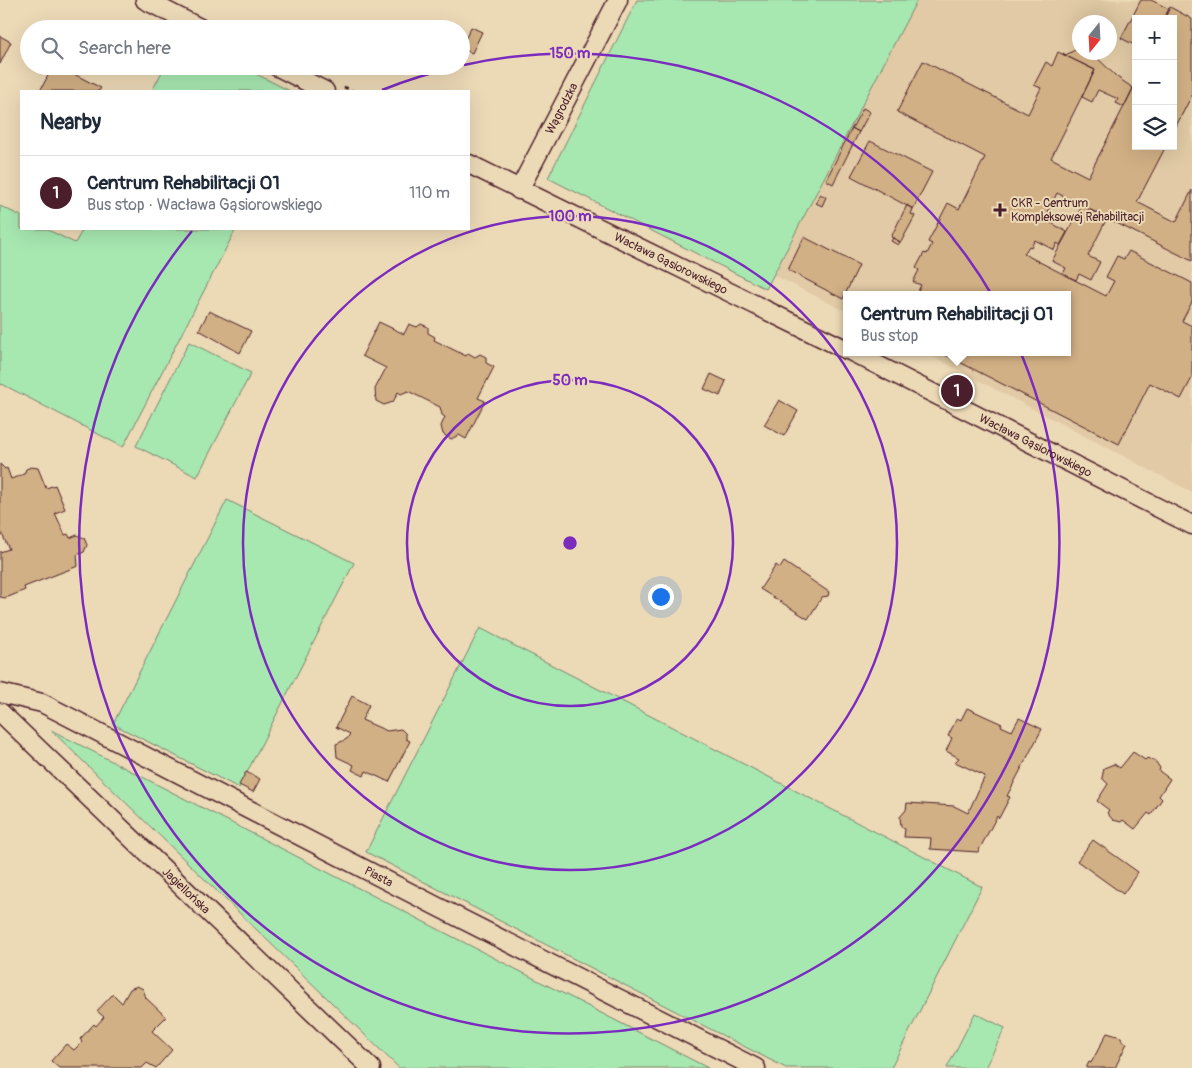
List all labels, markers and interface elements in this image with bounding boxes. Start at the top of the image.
north arrow [1072,15,1117,60]
map controls [1132,15,1177,150]
button: + [1132,15,1177,60]
search box [20,20,470,75]
icon: search [38,34,66,62]
text: Search here [78,36,171,60]
text: 150 m [550,44,590,63]
button: − [1132,60,1177,105]
street label: Wągrodzka [542,80,582,137]
button: layers [1132,105,1177,150]
text: Nearby [40,109,101,136]
text: Centrum Rehabilitacji 01 [87,171,280,195]
text: 1 [53,183,59,203]
text: 110 m [409,183,450,203]
text: Bus stop · Wacława Gąsiorowskiego [87,195,322,215]
place label: CKR - Centrum Kompleksowej Rehabilitacji [1011,196,1144,225]
marker: CKR - Centrum Kompleksowej Rehabilitacji [993,203,1007,217]
text: 100 m [549,207,591,226]
street label: Wacława Gąsiorowskiego [612,230,730,298]
popup [843,291,1071,356]
text: Centrum Rehabilitacji 01 [861,302,1053,326]
text: Bus stop [861,326,918,346]
text: 50 m [553,371,587,390]
pin: 1 [941,372,973,410]
street label: Wacława Gąsiorowskiego [977,411,1095,481]
centre of rings [561,534,579,552]
your location [648,584,674,610]
street label: Piasta [362,863,396,891]
street label: Jagiellońska [159,865,213,918]

